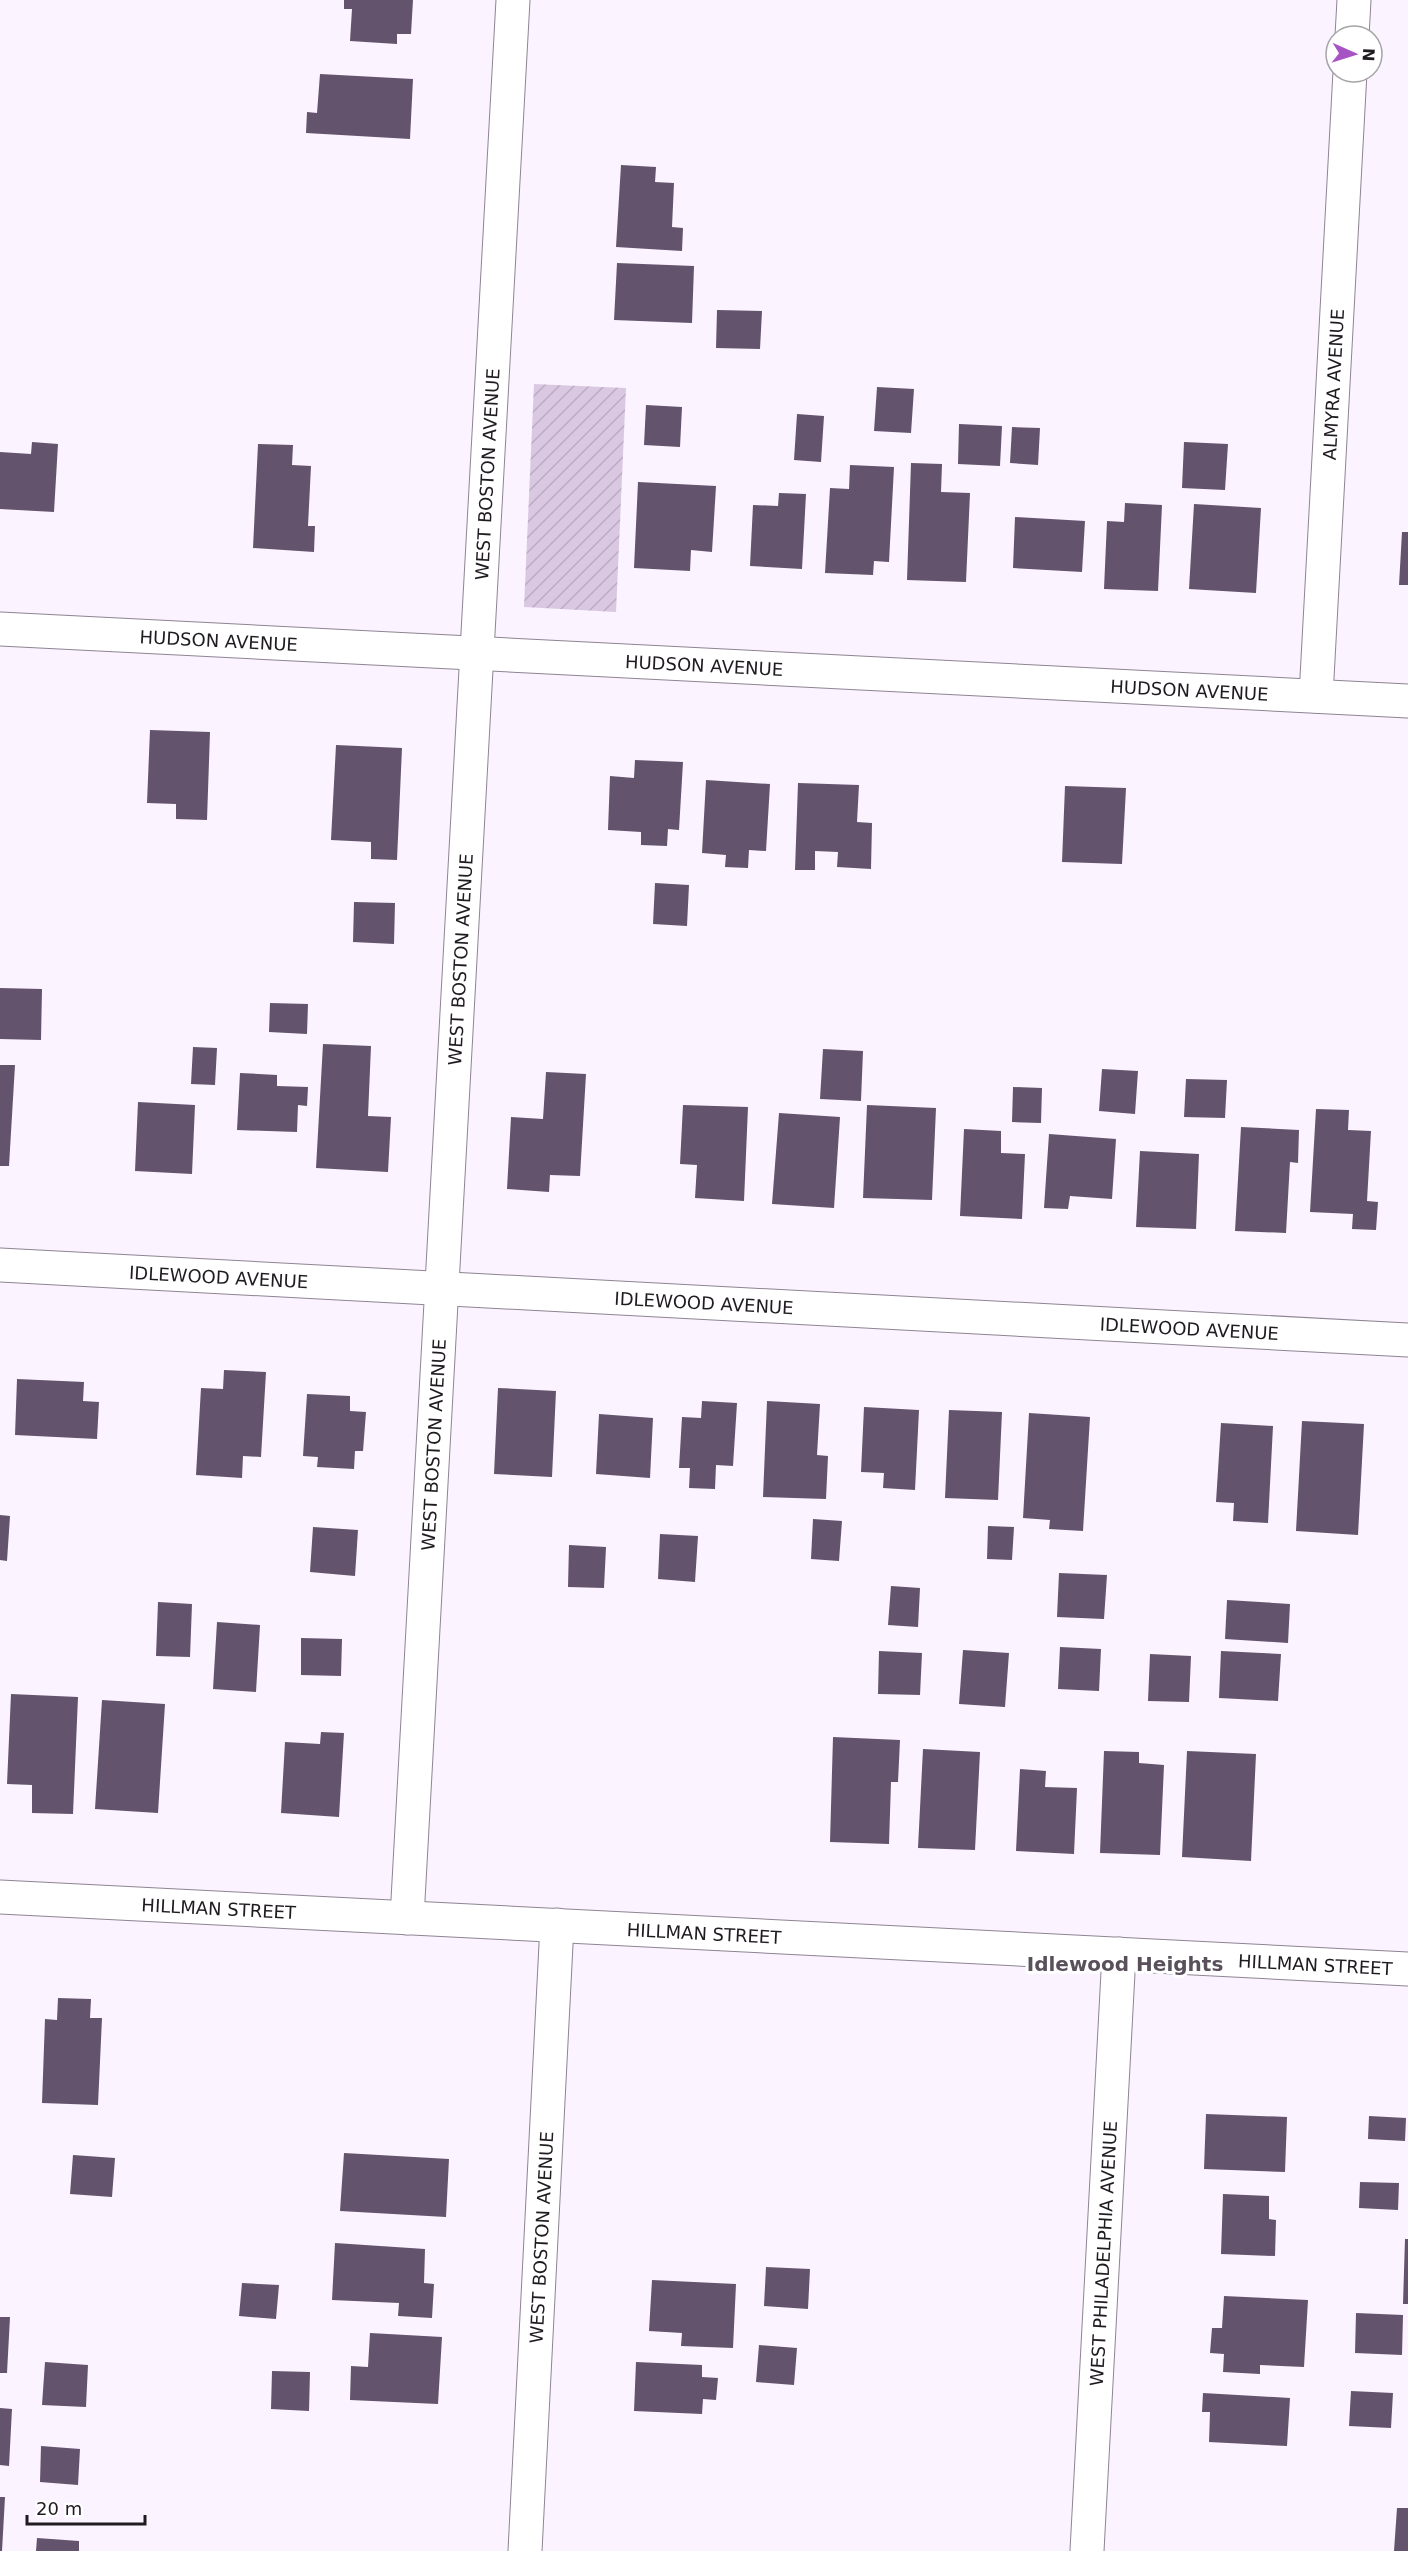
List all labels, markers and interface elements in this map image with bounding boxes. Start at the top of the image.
north arrow [1324,24,1384,84]
text: N [1359,48,1378,62]
street label: ALMYRA AVENUE [1318,308,1348,461]
street label: WEST BOSTON AVENUE [470,368,503,581]
street label: HUDSON AVENUE [139,626,298,655]
street label: HUDSON AVENUE [624,650,784,680]
street label: HUDSON AVENUE [1110,675,1269,704]
street label: WEST BOSTON AVENUE [444,853,476,1066]
street label: IDLEWOOD AVENUE [129,1261,309,1292]
street label: IDLEWOOD AVENUE [614,1287,794,1318]
street label: IDLEWOOD AVENUE [1099,1313,1279,1344]
street label: WEST BOSTON AVENUE [417,1338,449,1551]
street label: HILLMAN STREET [141,1894,297,1923]
street label: HILLMAN STREET [626,1919,783,1947]
street label: HILLMAN STREET [1238,1950,1394,1979]
district label: Idlewood Heights [1027,1952,1223,1976]
street label: WEST PHILADELPHIA AVENUE [1085,2120,1121,2387]
street label: WEST BOSTON AVENUE [525,2131,557,2344]
scale bar [27,2488,146,2526]
text: 20 m [36,2498,82,2519]

